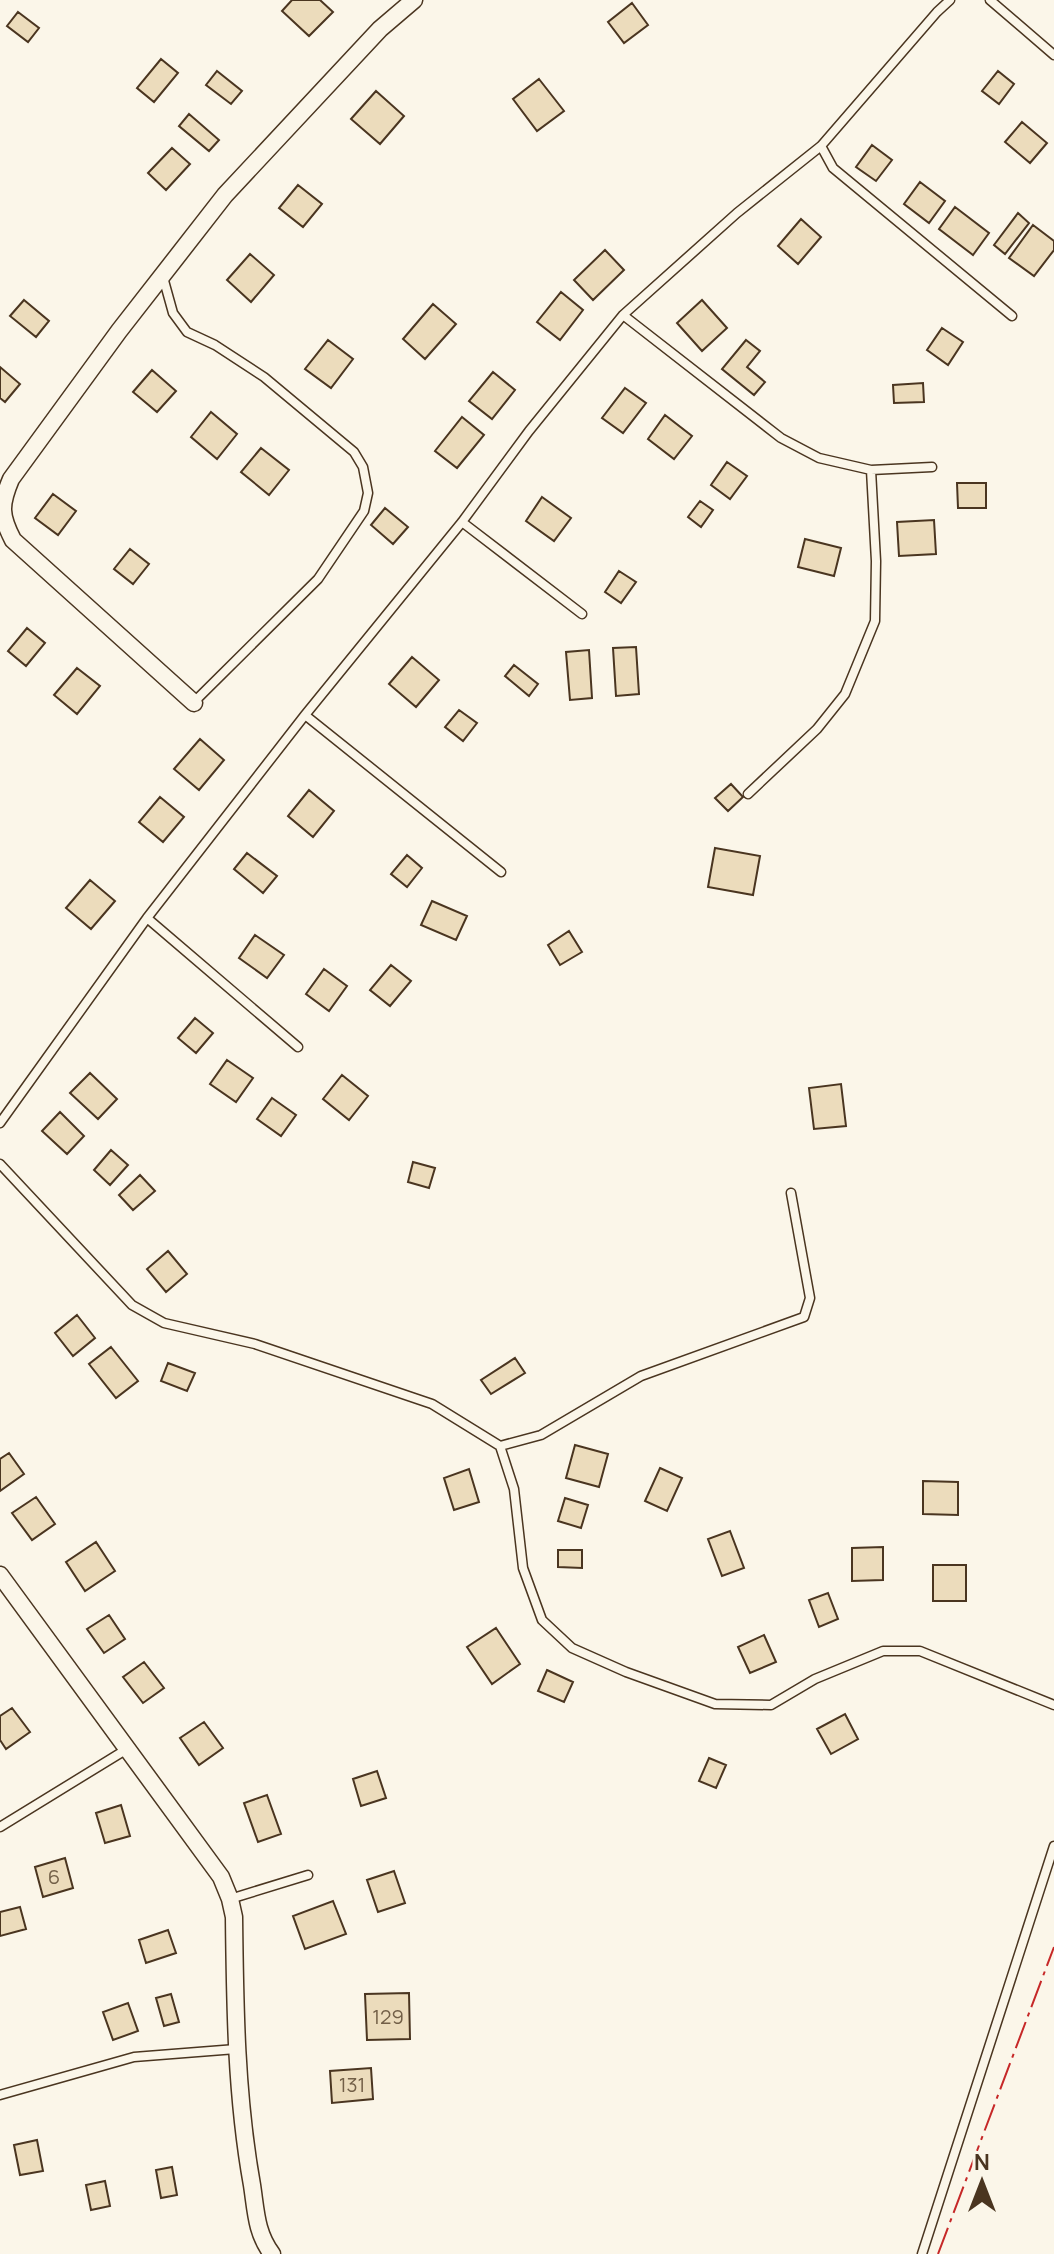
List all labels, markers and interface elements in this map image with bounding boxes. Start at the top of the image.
house number: 6 [48,1863,60,1890]
house number: 129 [372,2003,404,2030]
house number: 131 [339,2071,365,2098]
north arrow [942,2142,1022,2222]
text: N [974,2147,990,2177]

